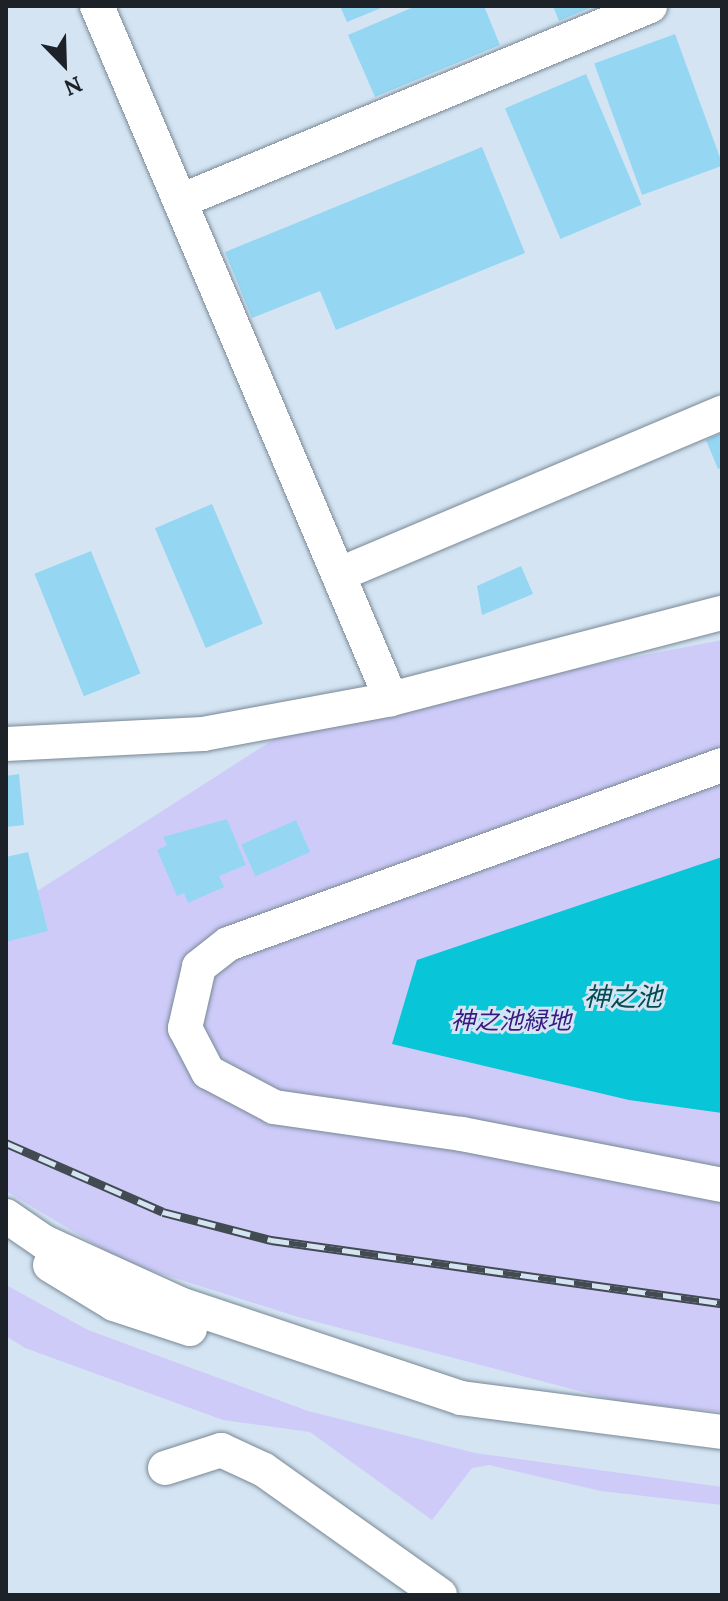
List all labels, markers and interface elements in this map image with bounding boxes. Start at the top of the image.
north arrow [24,24,104,104]
text: N [60,70,87,102]
water label: 神之池 [584,981,662,1013]
park label: 神之池緑地 [451,1007,571,1035]

